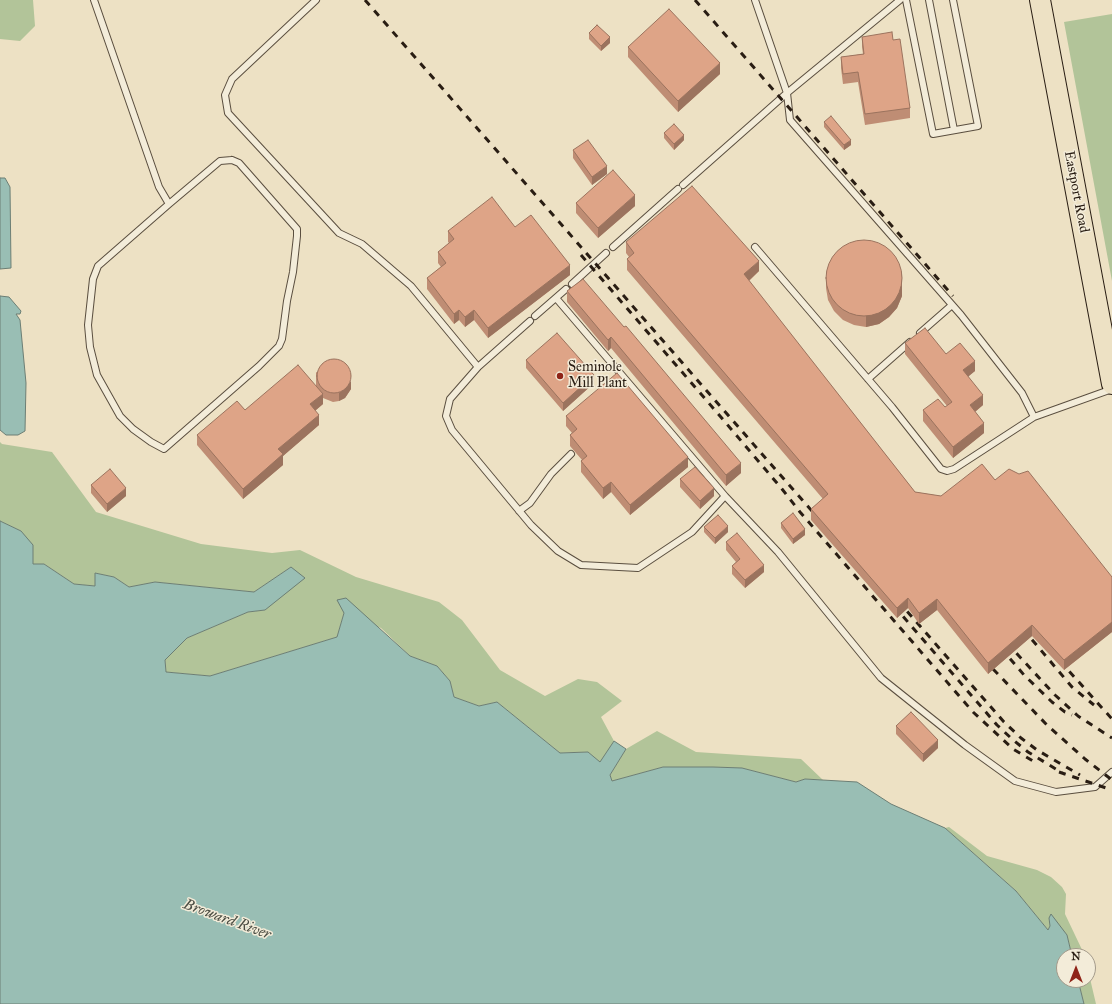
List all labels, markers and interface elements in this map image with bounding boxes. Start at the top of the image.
street label: Eastport Road [1060,150,1092,234]
place label: Seminole Mill Plant [568,360,627,392]
marker: Seminole Mill Plant [555,371,565,381]
water label: Broward River [181,896,273,944]
north arrow [1056,948,1096,988]
text: N [1071,950,1081,963]

